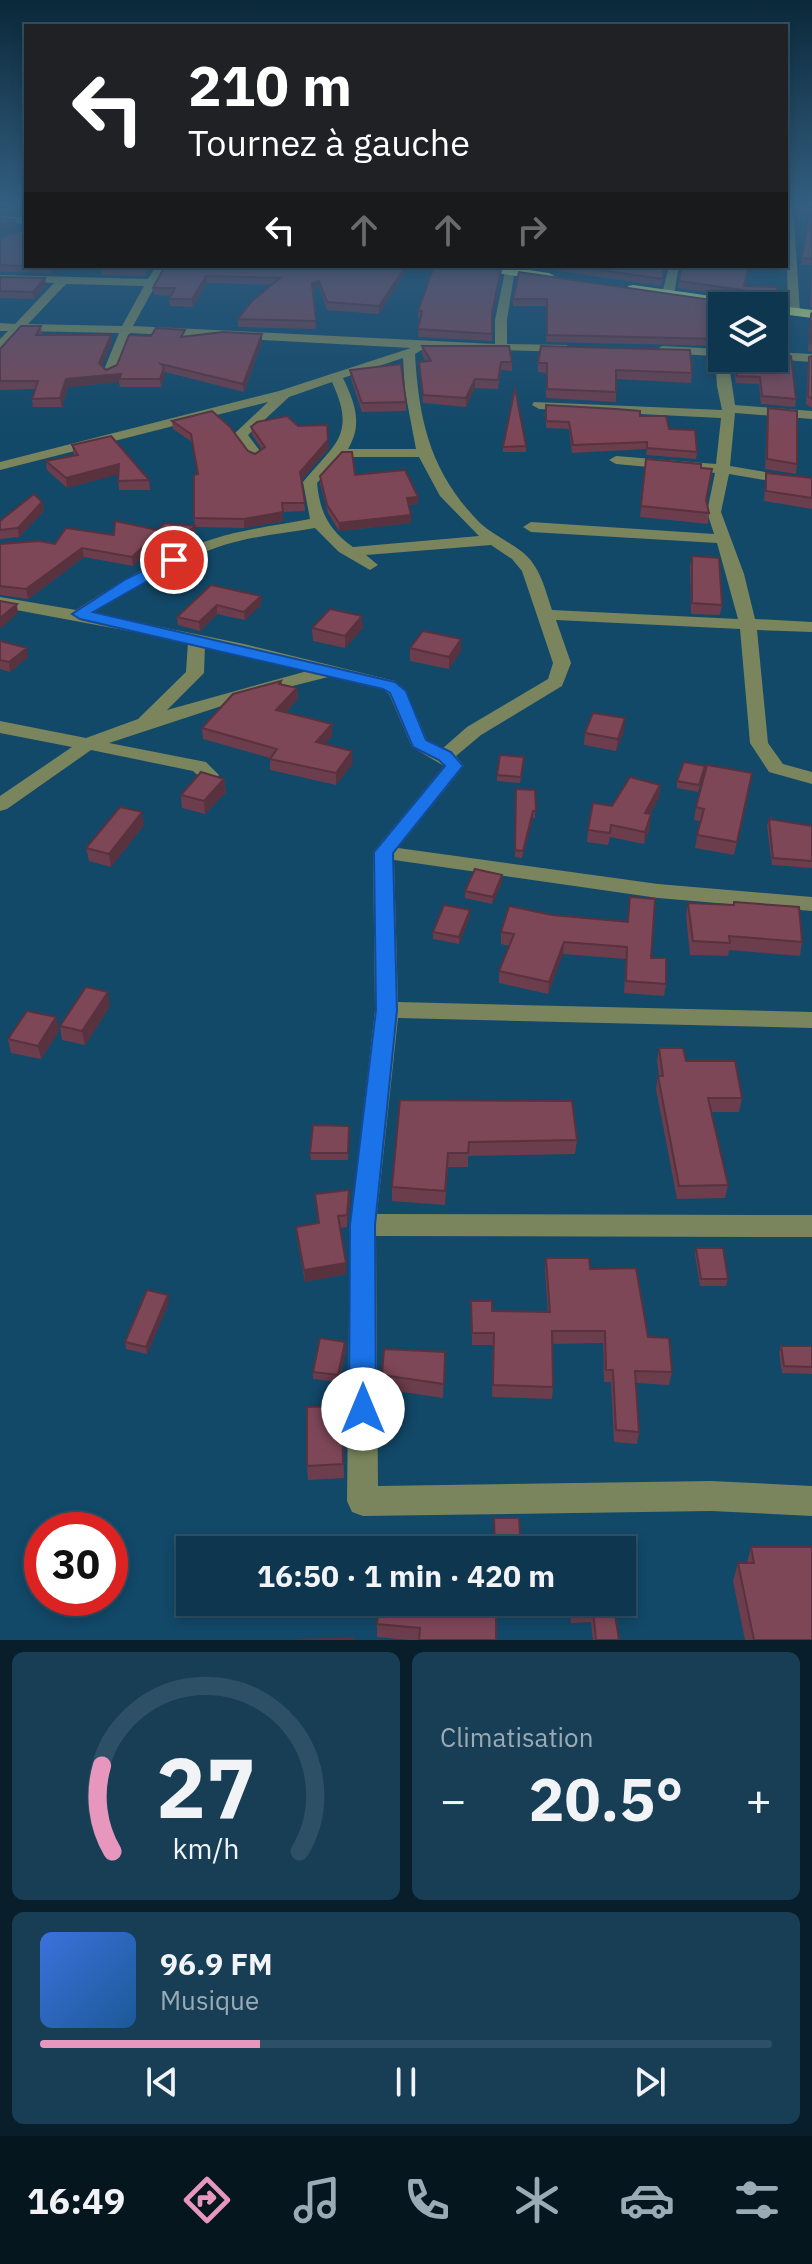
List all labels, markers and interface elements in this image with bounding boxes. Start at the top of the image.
text: 210 m [188,49,352,121]
icon: left [56,56,160,160]
text: Tournez à gauche [188,119,470,166]
icon: left [258,208,302,252]
icon: ahead [342,208,386,252]
icon: ahead [426,208,470,252]
icon: right [510,208,554,252]
map controls [708,292,788,372]
button: layers [708,292,788,372]
pin [140,526,208,594]
icon: arrive [152,538,196,582]
position arrow [321,1367,405,1451]
speed limit sign: 30 [24,1512,128,1616]
text: 16:50 · 1 min · 420 m [257,1556,555,1595]
text: Climatisation [440,1720,593,1754]
text: 27 [156,1733,256,1841]
text: 20.5° [529,1759,683,1838]
text: − [440,1771,466,1828]
text: + [746,1771,772,1828]
text: km/h [172,1830,240,1867]
text: 96.9 FM [160,1944,273,1983]
text: Musique [160,1983,259,2017]
icon: previous [140,2060,184,2104]
icon: pause [384,2060,428,2104]
icon: next [628,2060,672,2104]
icon: directions [179,2172,235,2228]
icon: music [289,2172,345,2228]
icon: phone [399,2172,455,2228]
icon: climate [509,2172,565,2228]
icon: car [619,2172,675,2228]
icon: filters [729,2172,785,2228]
text: 16:49 [27,2177,125,2224]

